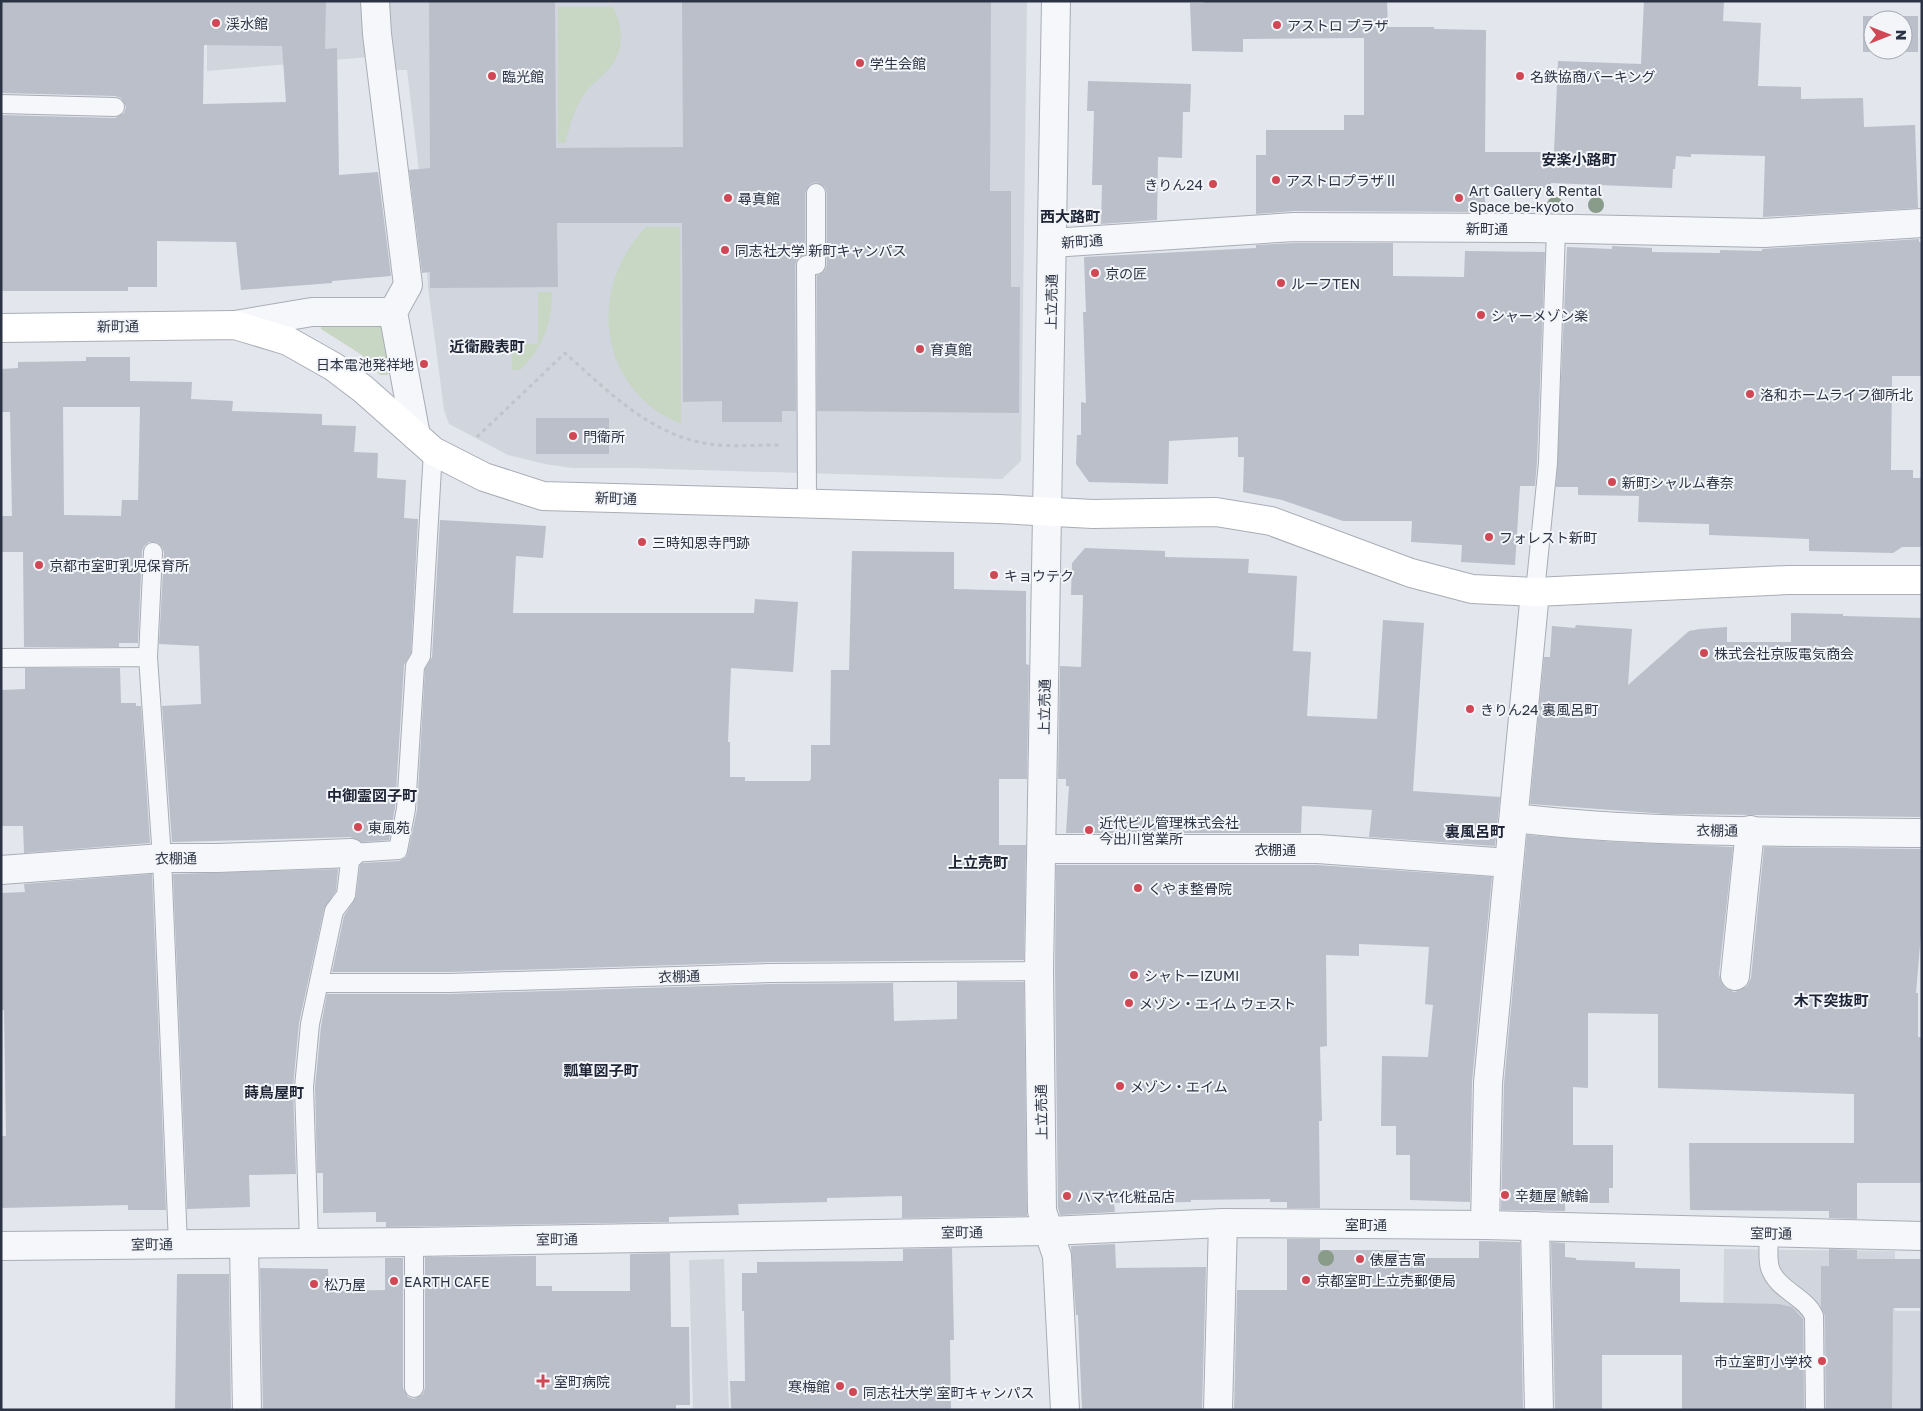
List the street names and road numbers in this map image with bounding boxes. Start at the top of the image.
street label: 新町通 [1466,220,1508,237]
street label: 新町通 [1060,231,1104,251]
street label: 上立売通 [1042,274,1060,330]
street label: 新町通 [97,317,139,335]
street label: 新町通 [595,489,637,507]
street label: 上立売通 [1035,679,1053,735]
street label: 衣棚通 [1696,821,1738,839]
street label: 衣棚通 [1254,841,1296,858]
street label: 衣棚通 [155,849,197,867]
street label: 衣棚通 [658,967,700,985]
street label: 上立売通 [1032,1084,1050,1140]
street label: 室町通 [1345,1216,1387,1233]
street label: 室町通 [941,1223,983,1241]
street label: 室町通 [1750,1224,1792,1242]
street label: 室町通 [536,1230,578,1248]
street label: 室町通 [131,1235,173,1253]

